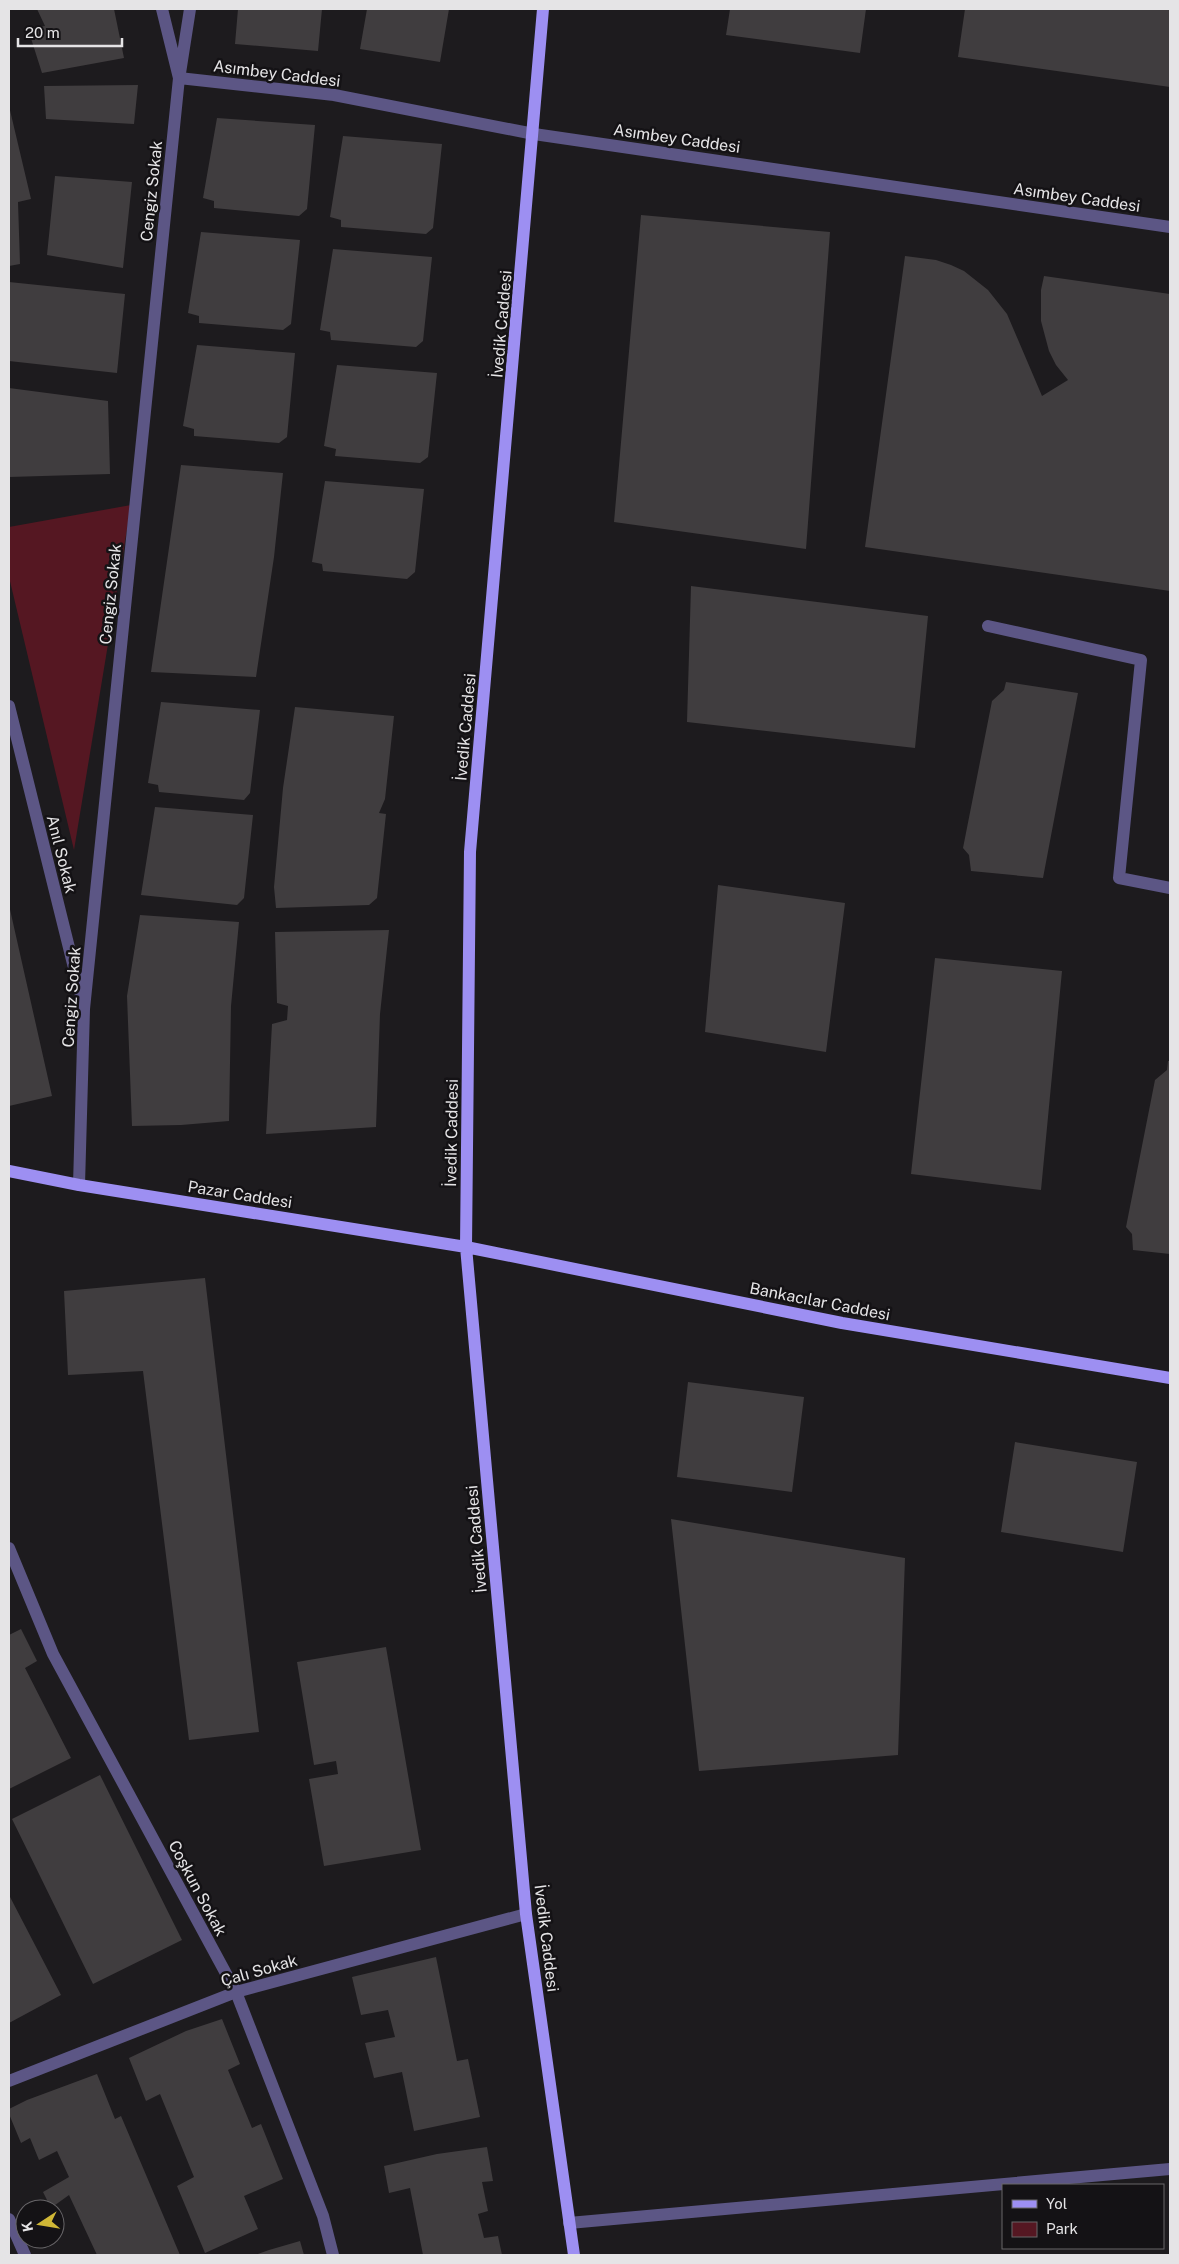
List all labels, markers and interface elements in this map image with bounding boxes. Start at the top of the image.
scale bar [18,15,121,47]
text: 20 m [25,24,60,41]
street label: Asımbey Caddesi [212,56,342,91]
street label: Asımbey Caddesi [612,120,742,157]
street label: Cengiz Sokak [137,140,166,242]
street label: Asımbey Caddesi [1012,179,1142,216]
street label: İvedik Caddesi [486,269,516,379]
street label: Cengiz Sokak [96,543,125,645]
street label: İvedik Caddesi [450,672,480,782]
street label: Anıl Sokak [43,813,80,895]
street label: Cengiz Sokak [58,946,85,1048]
street label: İvedik Caddesi [440,1079,462,1187]
street label: Pazar Caddesi [186,1177,294,1212]
street label: Bankacılar Caddesi [748,1279,892,1324]
street label: İvedik Caddesi [461,1484,491,1594]
street label: Coşkun Sokak [164,1837,231,1939]
street label: İvedik Caddesi [530,1883,564,1993]
street label: Çalı Sokak [219,1951,300,1990]
legend [1002,2184,1164,2249]
text: Yol [1046,2195,1067,2212]
north arrow [15,2199,65,2249]
text: K [18,2220,36,2233]
text: Park [1046,2220,1078,2237]

